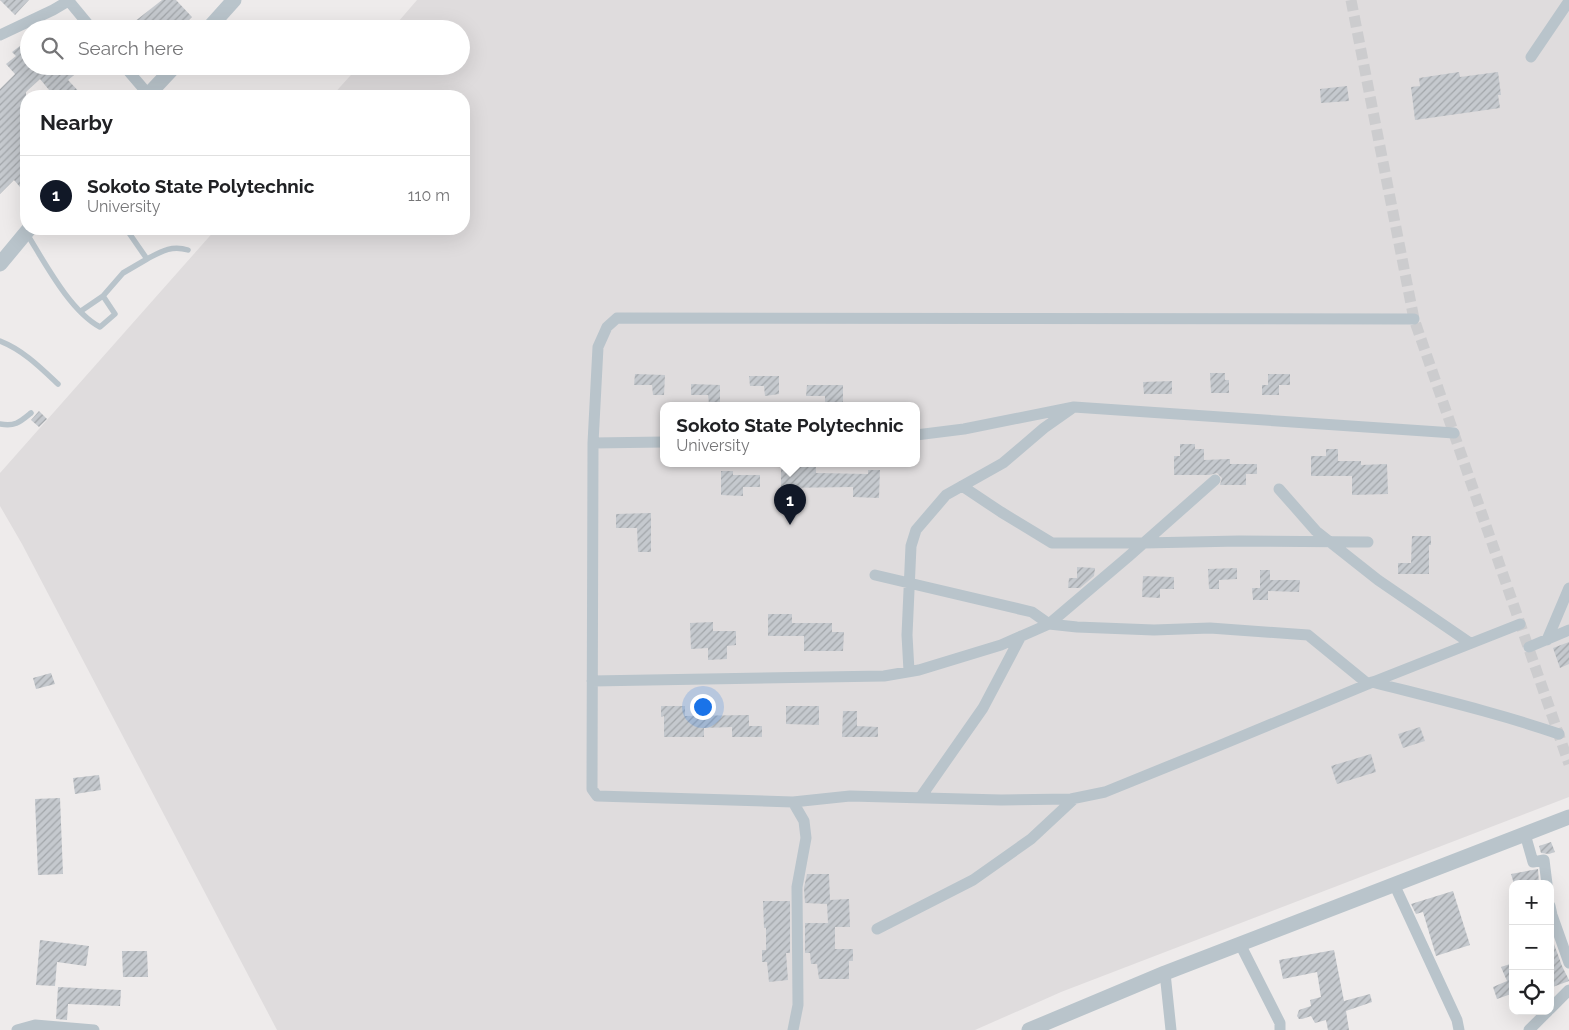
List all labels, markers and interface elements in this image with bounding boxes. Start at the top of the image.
search box [20,20,470,75]
icon: search [38,34,66,62]
text: Search here [78,37,184,59]
text: Nearby [40,110,113,135]
text: Sokoto State Polytechnic [87,175,314,197]
text: 1 [52,186,60,205]
text: 110 m [408,186,450,205]
text: University [87,197,160,216]
popup [660,402,920,467]
text: Sokoto State Polytechnic [676,414,904,436]
text: University [676,436,750,455]
pin: 1 [774,484,806,525]
your location [690,694,716,720]
map controls [1509,880,1554,1015]
button: + [1509,880,1554,925]
button: − [1509,925,1554,970]
button: locate [1509,970,1554,1015]

